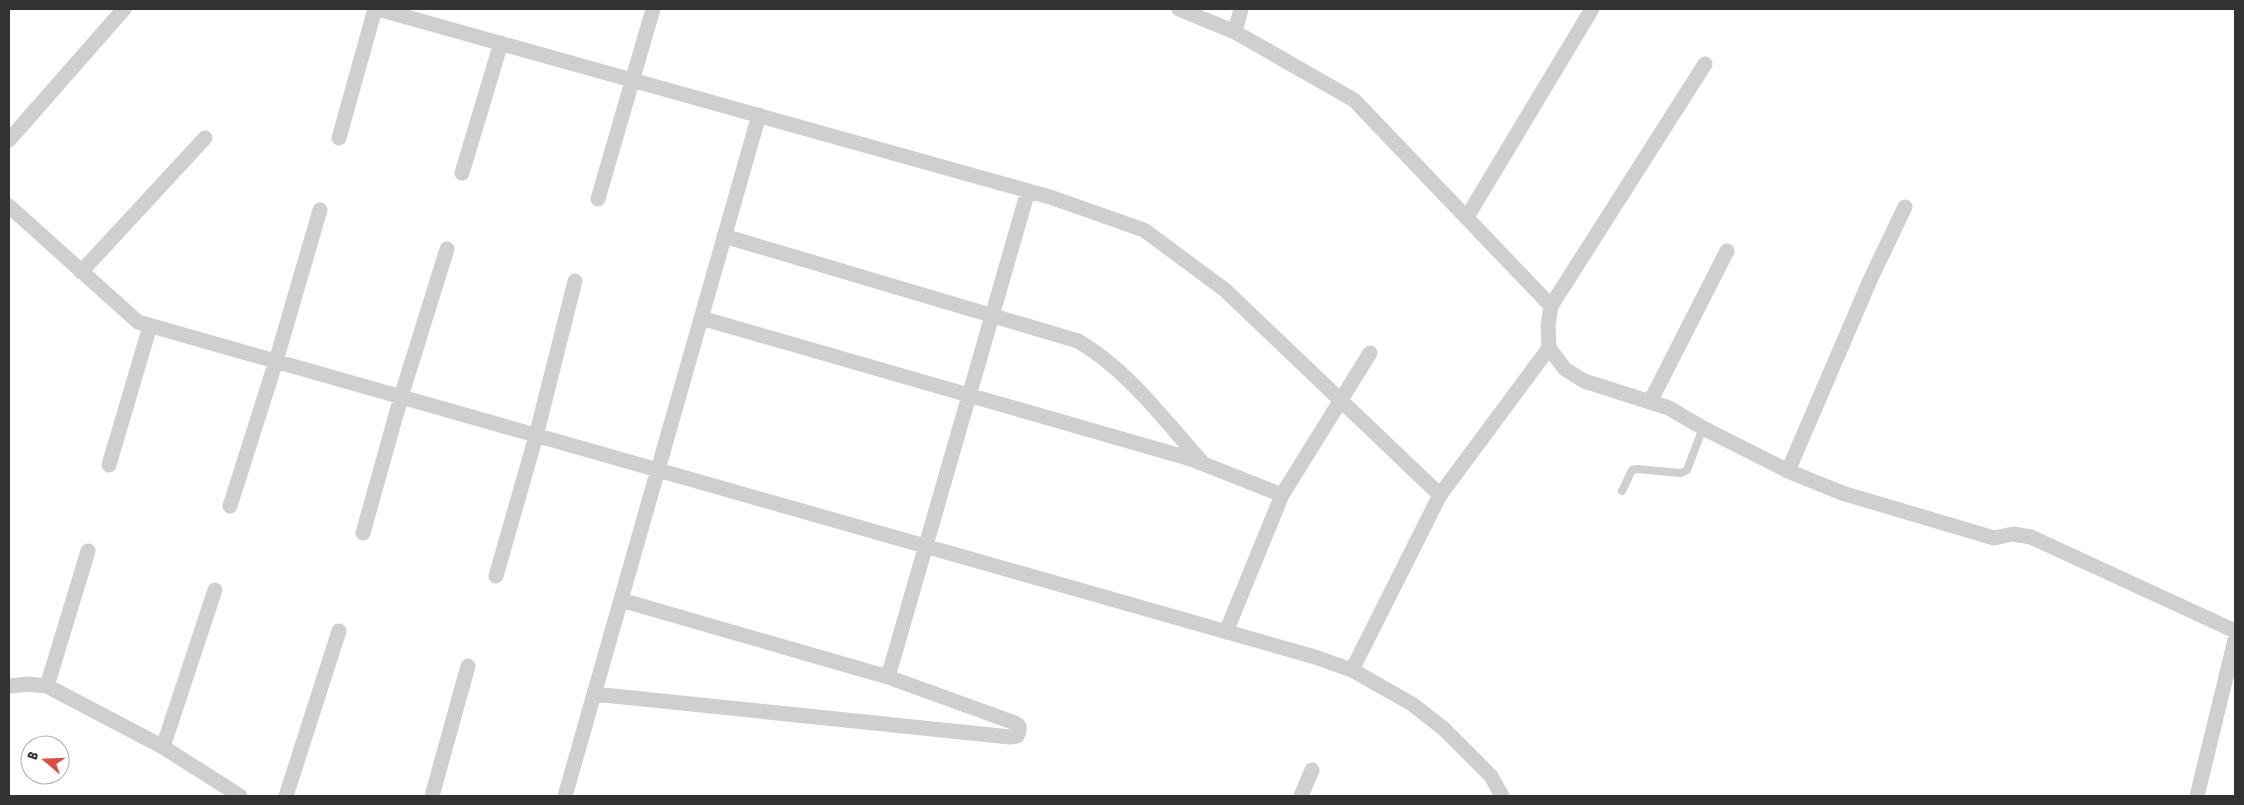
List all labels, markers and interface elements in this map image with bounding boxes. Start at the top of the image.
north arrow [20,735,70,785]
text: B [24,750,41,762]

